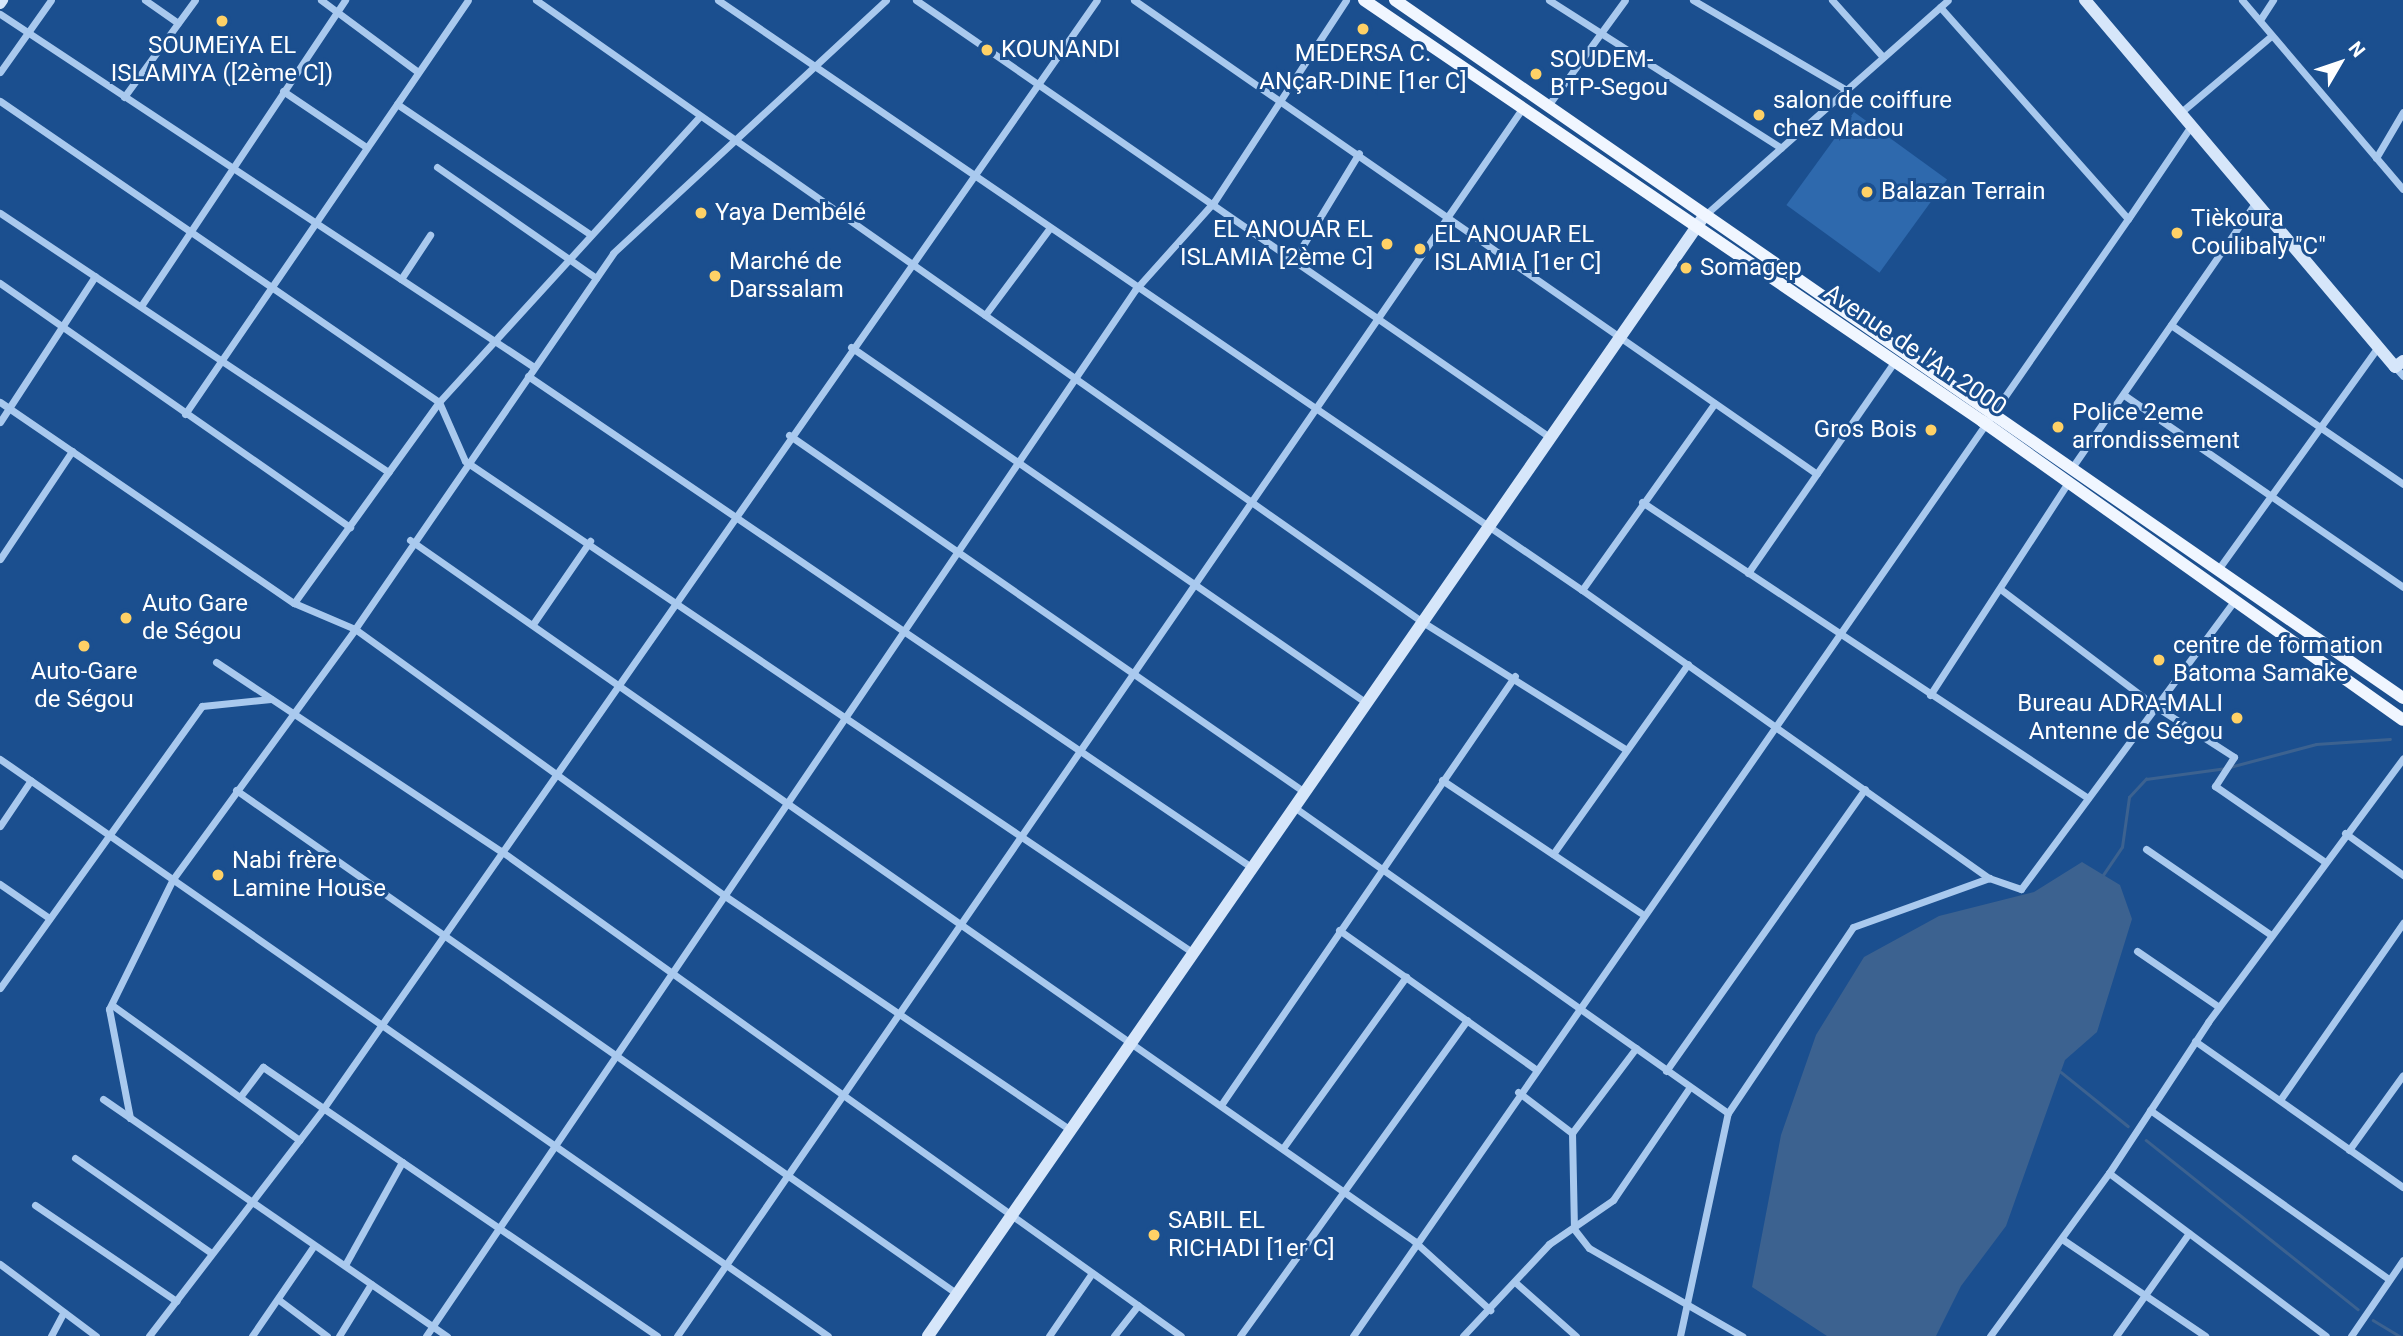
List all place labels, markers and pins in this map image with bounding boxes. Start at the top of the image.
marker: SOUMEiYA EL ISLAMIYA ([2ème C]) [214,13,230,29]
marker: MEDERSA C. ANçaR-DINE [1er C] [1355,21,1371,37]
place label: SOUMEiYA EL ISLAMIYA ([2ème C]) [111,32,333,88]
place label: KOUNANDI [1001,36,1120,64]
place label: MEDERSA C. ANçaR-DINE [1er C] [1259,40,1467,96]
marker: KOUNANDI [979,42,995,58]
place label: SOUDEM- BTP-Segou [1550,46,1668,102]
marker: SOUDEM- BTP-Segou [1528,66,1544,82]
place label: salon de coiffure chez Madou [1773,87,1952,143]
marker: salon de coiffure chez Madou [1751,107,1767,123]
place label: Balazan Terrain [1881,178,2046,206]
marker: Balazan Terrain [1859,184,1875,200]
place label: Yaya Dembélé [715,199,866,227]
marker: Yaya Dembélé [693,205,709,221]
place label: Tièkoura Coulibaly "C" [2191,205,2326,261]
place label: EL ANOUAR EL ISLAMIA [2ème C] [1180,216,1373,272]
place label: EL ANOUAR EL ISLAMIA [1er C] [1434,221,1601,277]
marker: Tièkoura Coulibaly "C" [2169,225,2185,241]
marker: EL ANOUAR EL ISLAMIA [2ème C] [1379,236,1395,252]
marker: EL ANOUAR EL ISLAMIA [1er C] [1412,241,1428,257]
place label: Marché de Darssalam [729,248,844,304]
place label: Somagep [1700,254,1802,282]
marker: Somagep [1678,260,1694,276]
marker: Marché de Darssalam [707,268,723,284]
place label: Police 2eme arrondissement [2072,399,2240,455]
place label: Gros Bois [1814,416,1917,444]
marker: Police 2eme arrondissement [2050,419,2066,435]
marker: Gros Bois [1923,422,1939,438]
place label: Auto Gare de Ségou [142,590,248,646]
marker: Auto Gare de Ségou [116,608,136,628]
place label: centre de formation Batoma Samake [2173,632,2383,688]
marker: Auto-Gare de Ségou [76,638,92,654]
marker: centre de formation Batoma Samake [2151,652,2167,668]
place label: Auto-Gare de Ségou [31,658,137,714]
place label: Bureau ADRA-MALI Antenne de Ségou [2017,690,2223,746]
marker: Bureau ADRA-MALI Antenne de Ségou [2229,710,2245,726]
place label: Nabi frère Lamine House [232,847,386,903]
marker: Nabi frère Lamine House [210,867,226,883]
place label: SABIL EL RICHADI [1er C] [1168,1207,1335,1263]
marker: SABIL EL RICHADI [1er C] [1146,1227,1162,1243]

